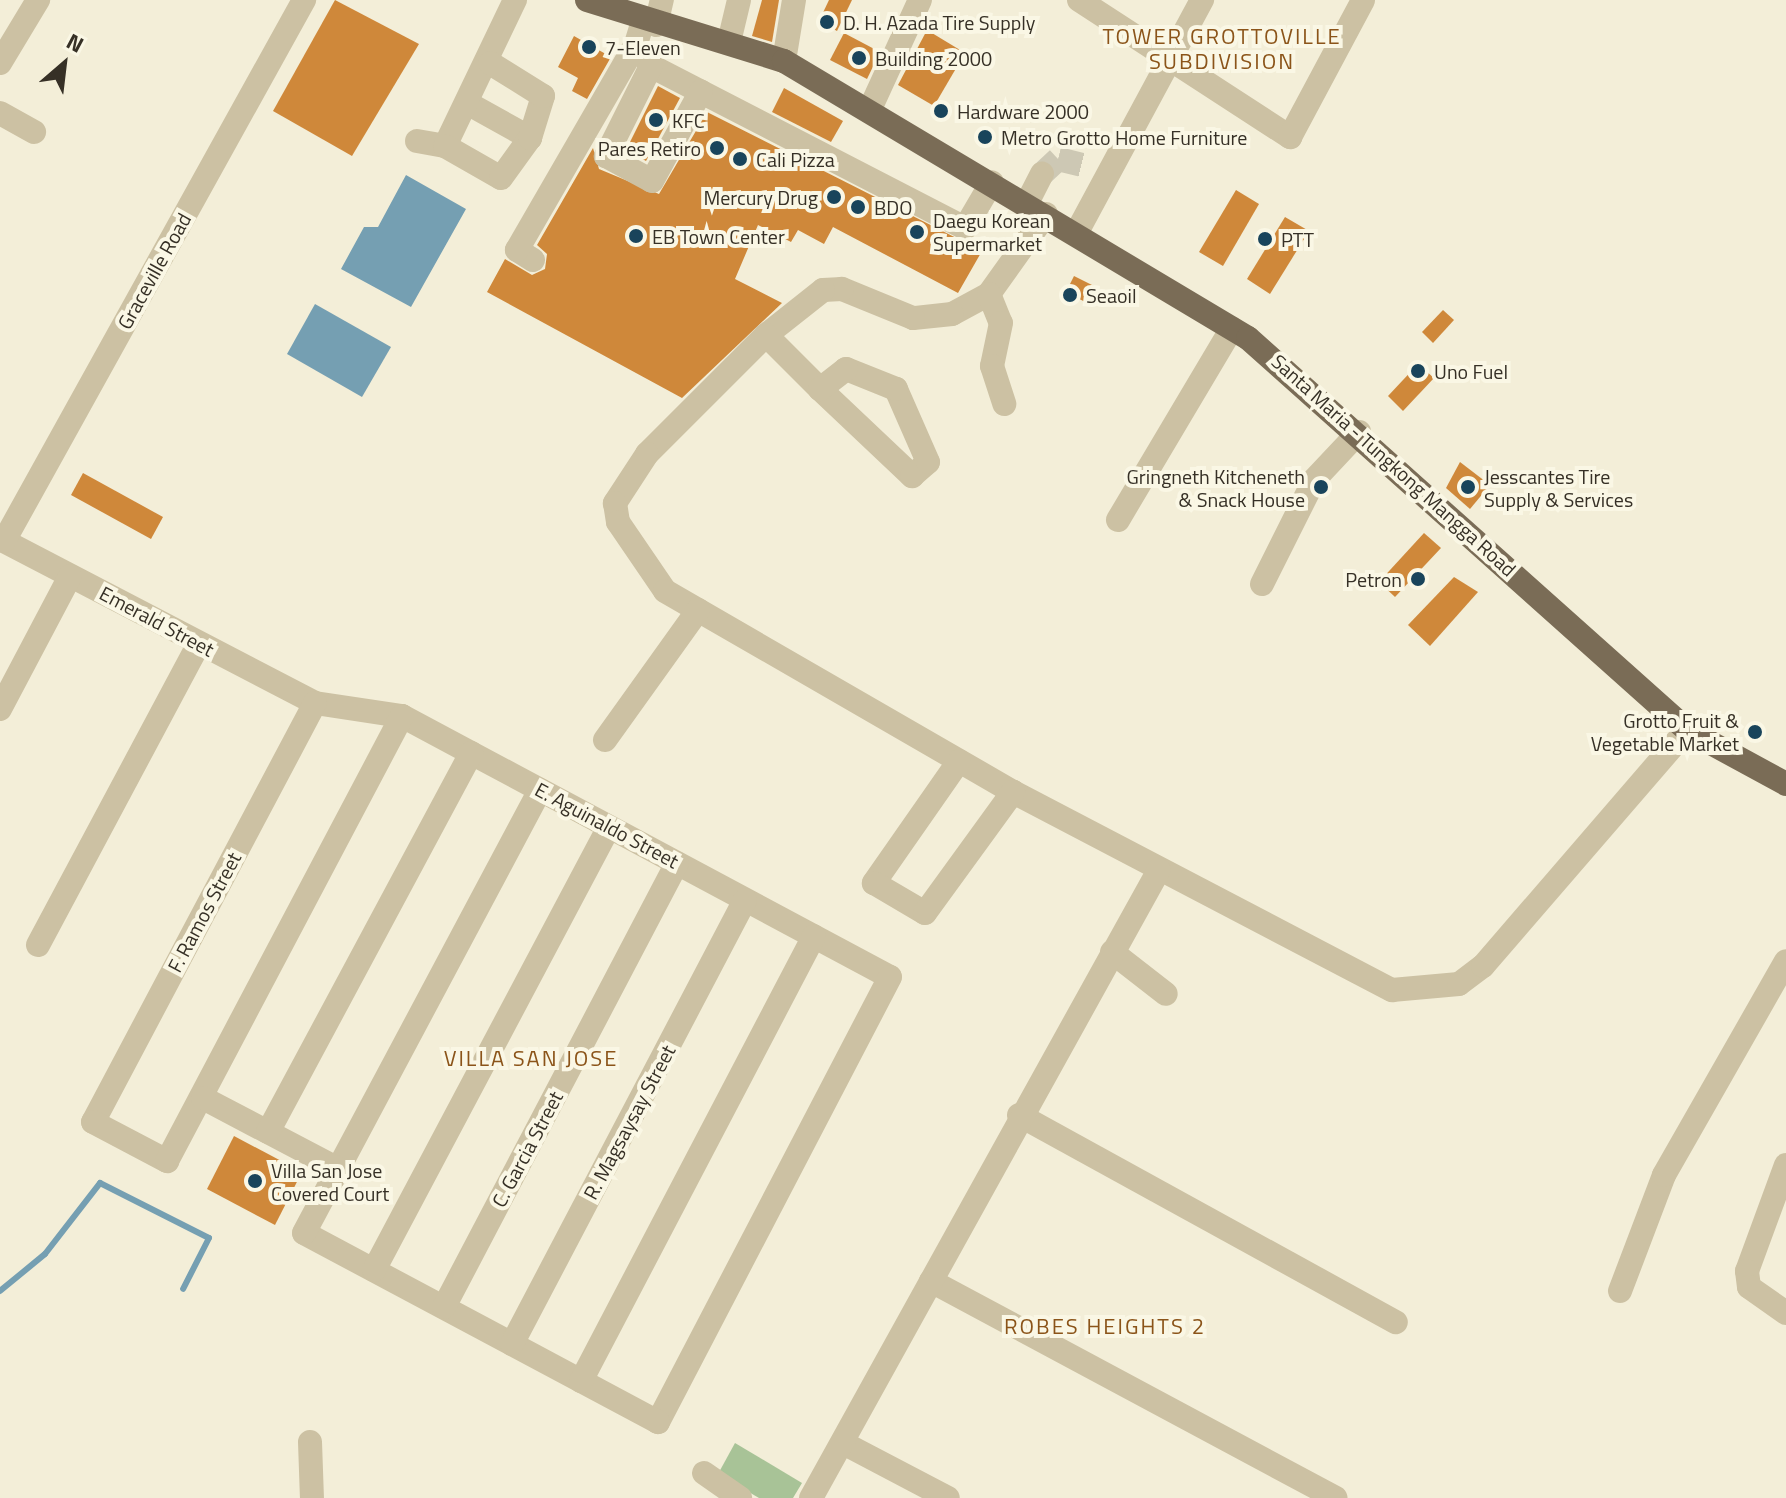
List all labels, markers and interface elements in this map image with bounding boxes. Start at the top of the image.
place label: D. H. Azada Tire Supply [843,10,1036,34]
marker: D. H. Azada Tire Supply [818,13,836,31]
district label: TOWER GROTTOVILLE SUBDIVISION [1102,23,1342,74]
north arrow [24,24,104,104]
text: N [61,24,90,61]
place label: 7-Eleven [605,35,681,59]
marker: 7-Eleven [580,38,598,56]
place label: Building 2000 [875,46,992,70]
marker: Building 2000 [850,49,868,67]
place label: Hardware 2000 [957,99,1089,123]
marker: Hardware 2000 [932,102,950,120]
place label: KFC [672,108,705,132]
marker: KFC [647,111,665,129]
place label: Metro Grotto Home Furniture [1001,125,1247,149]
marker: Metro Grotto Home Furniture [976,128,994,146]
place label: Pares Retiro [598,136,701,160]
marker: Pares Retiro [708,139,726,157]
place label: Cali Pizza [756,147,835,171]
marker: Cali Pizza [731,150,749,168]
place label: Mercury Drug [703,185,818,209]
marker: Mercury Drug [825,188,843,206]
place label: BDO [874,195,912,219]
marker: BDO [849,198,867,216]
place label: Daegu Korean Supermarket [933,208,1051,255]
street label: Graceville Road [112,209,196,333]
marker: Daegu Korean Supermarket [908,223,926,241]
place label: EB Town Center [652,224,785,248]
marker: EB Town Center [627,227,645,245]
place label: PTT [1281,227,1314,251]
marker: PTT [1256,230,1274,248]
place label: Seaoil [1086,283,1137,307]
marker: Seaoil [1061,286,1079,304]
street label: Santa Maria - Tungkong Mangga Road [1267,349,1521,581]
place label: Uno Fuel [1434,359,1508,383]
marker: Uno Fuel [1409,362,1427,380]
place label: Gringneth Kitcheneth & Snack House [1127,464,1305,511]
place label: Jesscantes Tire Supply & Services [1484,464,1633,511]
marker: Gringneth Kitcheneth & Snack House [1312,478,1330,496]
marker: Jesscantes Tire Supply & Services [1459,478,1477,496]
place label: Petron [1345,567,1402,591]
marker: Petron [1409,570,1427,588]
street label: Emerald Street [96,581,218,661]
place label: Grotto Fruit & Vegetable Market [1591,708,1739,755]
marker: Grotto Fruit & Vegetable Market [1746,723,1764,741]
street label: E. Aguinaldo Street [531,777,683,873]
street label: F. Ramos Street [162,848,246,976]
street label: R. Magsaysay Street [578,1041,680,1203]
district label: VILLA SAN JOSE [444,1046,618,1072]
street label: C. Garcia Street [486,1087,568,1211]
place label: Villa San Jose Covered Court [271,1158,389,1205]
marker: Villa San Jose Covered Court [246,1172,264,1190]
district label: ROBES HEIGHTS 2 [1004,1314,1206,1340]

